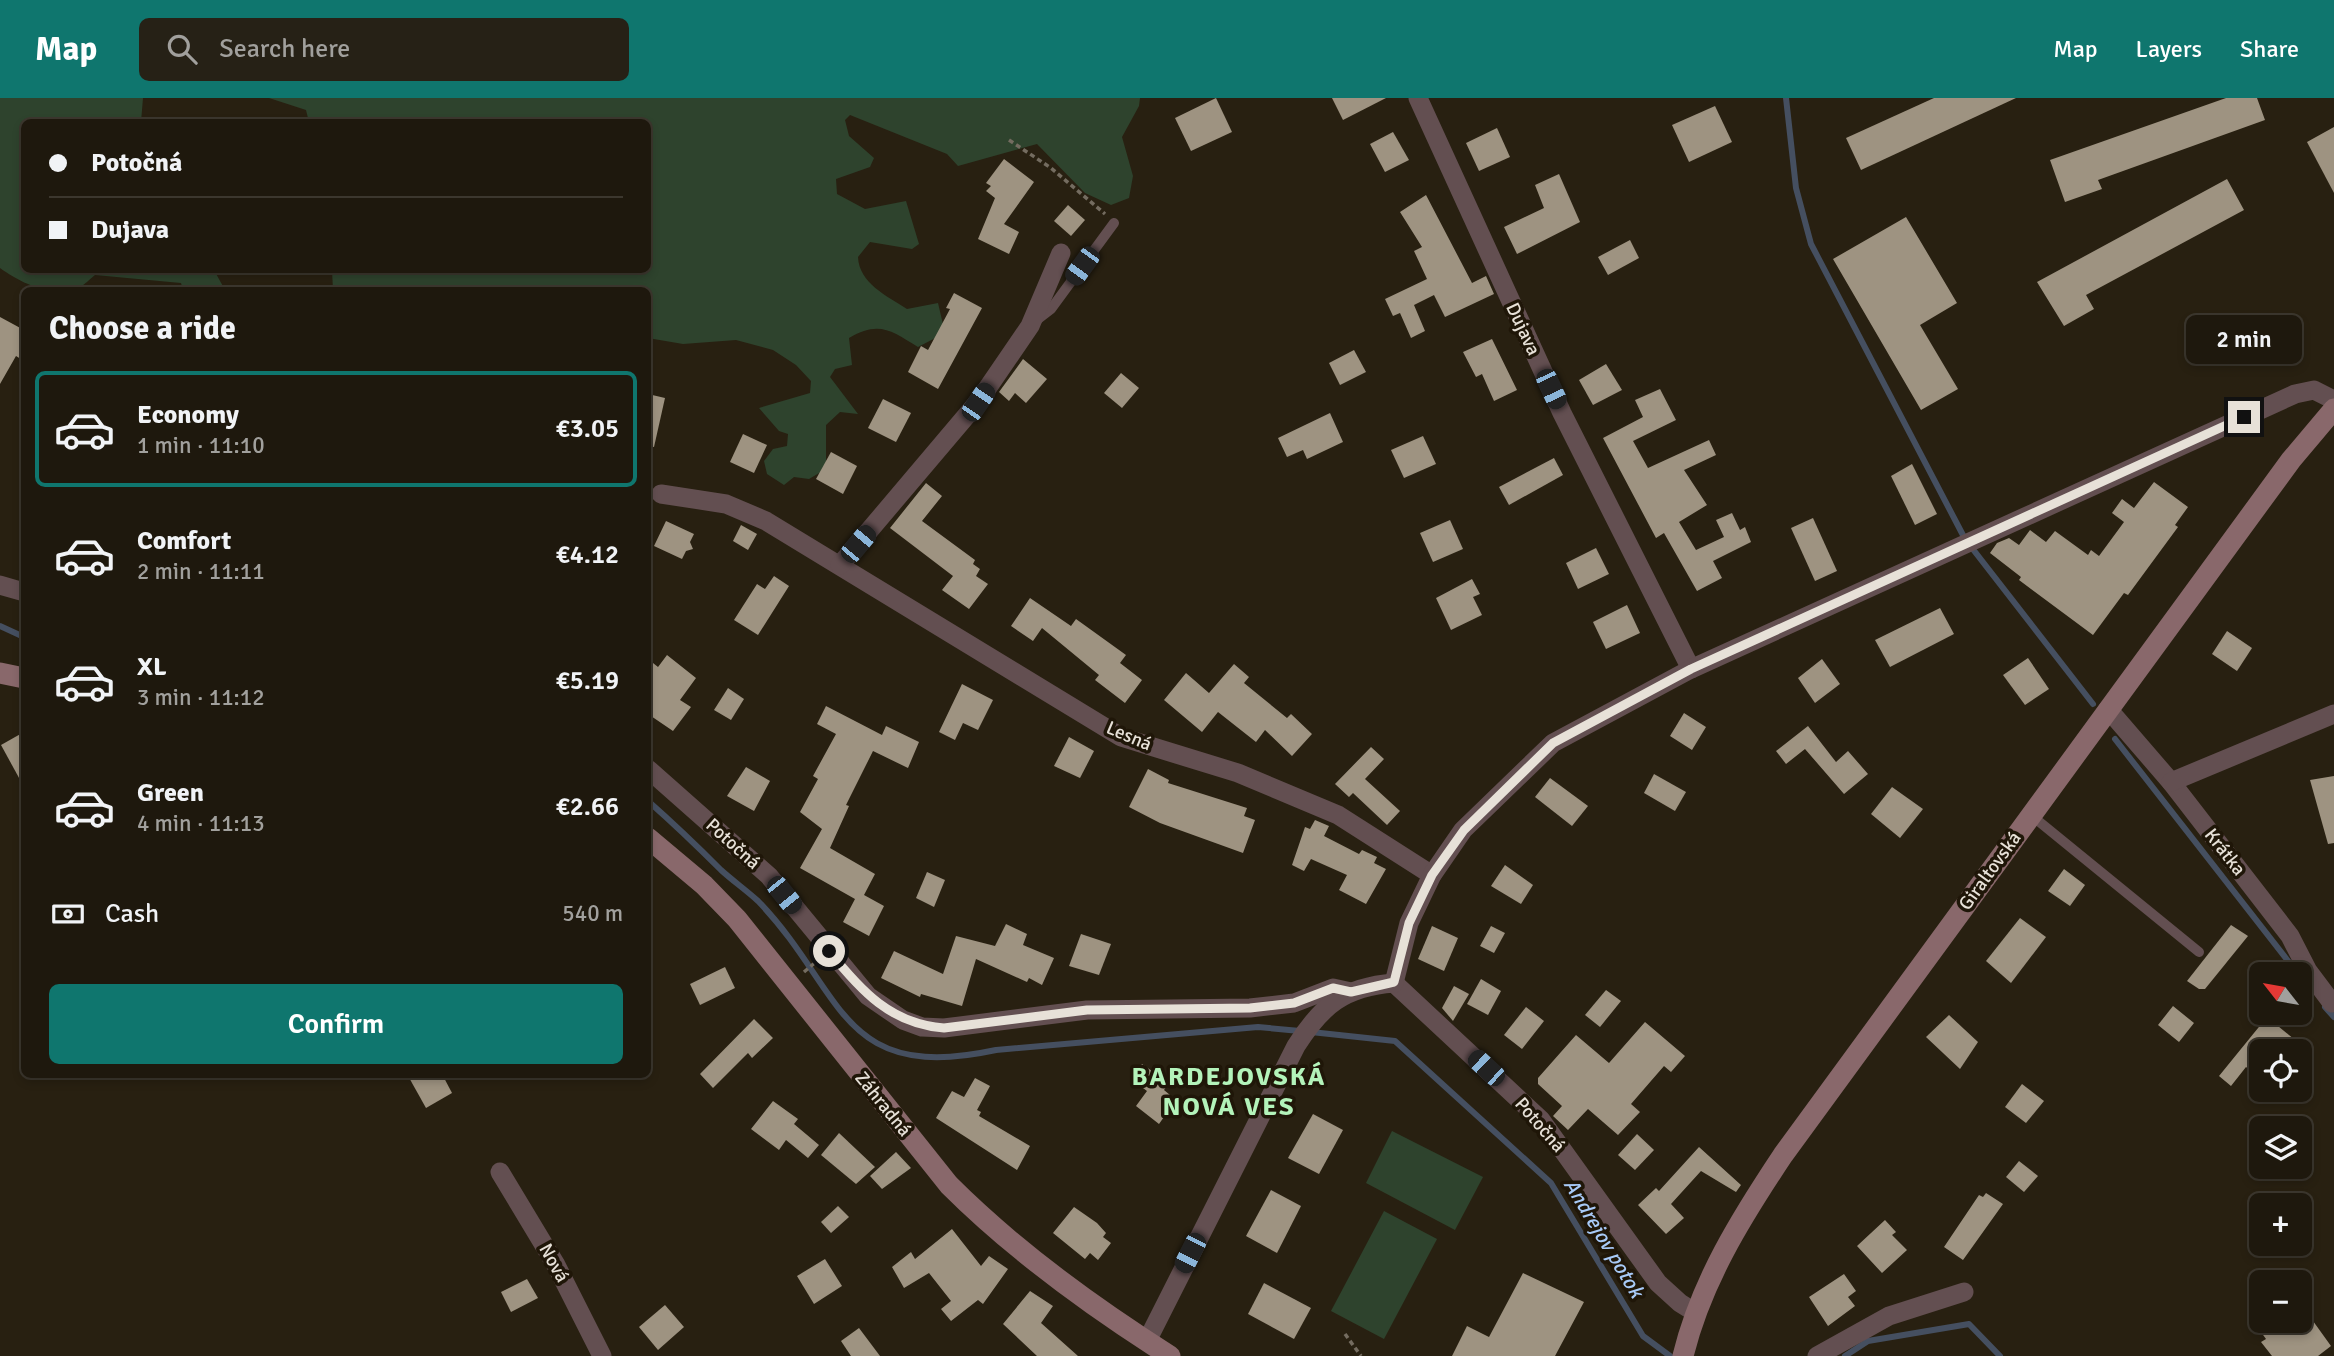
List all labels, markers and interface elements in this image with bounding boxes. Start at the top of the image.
search box [139,18,629,81]
text: Map [35,29,97,70]
icon: search [163,30,201,68]
text: Search here [219,33,350,65]
text: Map [2053,34,2098,64]
text: Layers [2136,34,2202,64]
text: Share [2240,34,2299,64]
text: Potočná [91,147,182,179]
text: Dujava [91,214,169,246]
car [1062,243,1103,289]
street label: Dujava [1500,299,1546,359]
text: Choose a ride [49,309,236,348]
callout: 2 min [2186,316,2302,364]
text: 2 min [2216,325,2272,354]
car [1533,366,1570,412]
car [958,379,999,425]
icon: car [53,398,116,461]
text: Economy [137,399,239,431]
route end [2228,401,2260,433]
text: €3.05 [556,413,619,445]
text: 1 min · 11:10 [137,431,265,460]
car [837,521,880,567]
icon: car [53,524,116,587]
text: Comfort [137,525,231,557]
text: €4.12 [556,539,619,571]
text: 2 min · 11:11 [137,557,265,586]
icon: car [53,650,116,713]
text: XL [137,651,167,683]
text: €5.19 [556,665,619,697]
text: 3 min · 11:12 [137,683,265,712]
street label: Lesná [1103,716,1155,756]
icon: car [53,776,116,839]
text: Green [137,777,204,809]
text: €2.66 [556,791,619,823]
text: 4 min · 11:13 [137,809,265,838]
street label: Potočná [701,813,765,875]
street label: Krátka [2199,824,2251,880]
street label: Giraltovská [1953,827,2027,915]
car [763,872,806,918]
icon: cash [49,895,87,933]
text: Cash [105,898,159,930]
text: 540 m [562,899,623,928]
route start [813,935,845,967]
north arrow [2249,962,2312,1026]
map controls [2249,962,2312,1333]
button: Confirm [49,984,623,1064]
button: locate [2249,1039,2312,1102]
car [1464,1046,1509,1090]
district label: BARDEJOVSKÁ NOVÁ VES [1132,1061,1326,1123]
street label: Záhradná [849,1067,917,1141]
street label: Potočná [1510,1092,1570,1158]
button: layers [2249,1116,2312,1179]
water label: Andrejov potok [1558,1174,1651,1304]
button: + [2249,1193,2312,1256]
car [1172,1230,1209,1276]
street label: Nová [534,1239,574,1287]
button: − [2249,1270,2312,1333]

